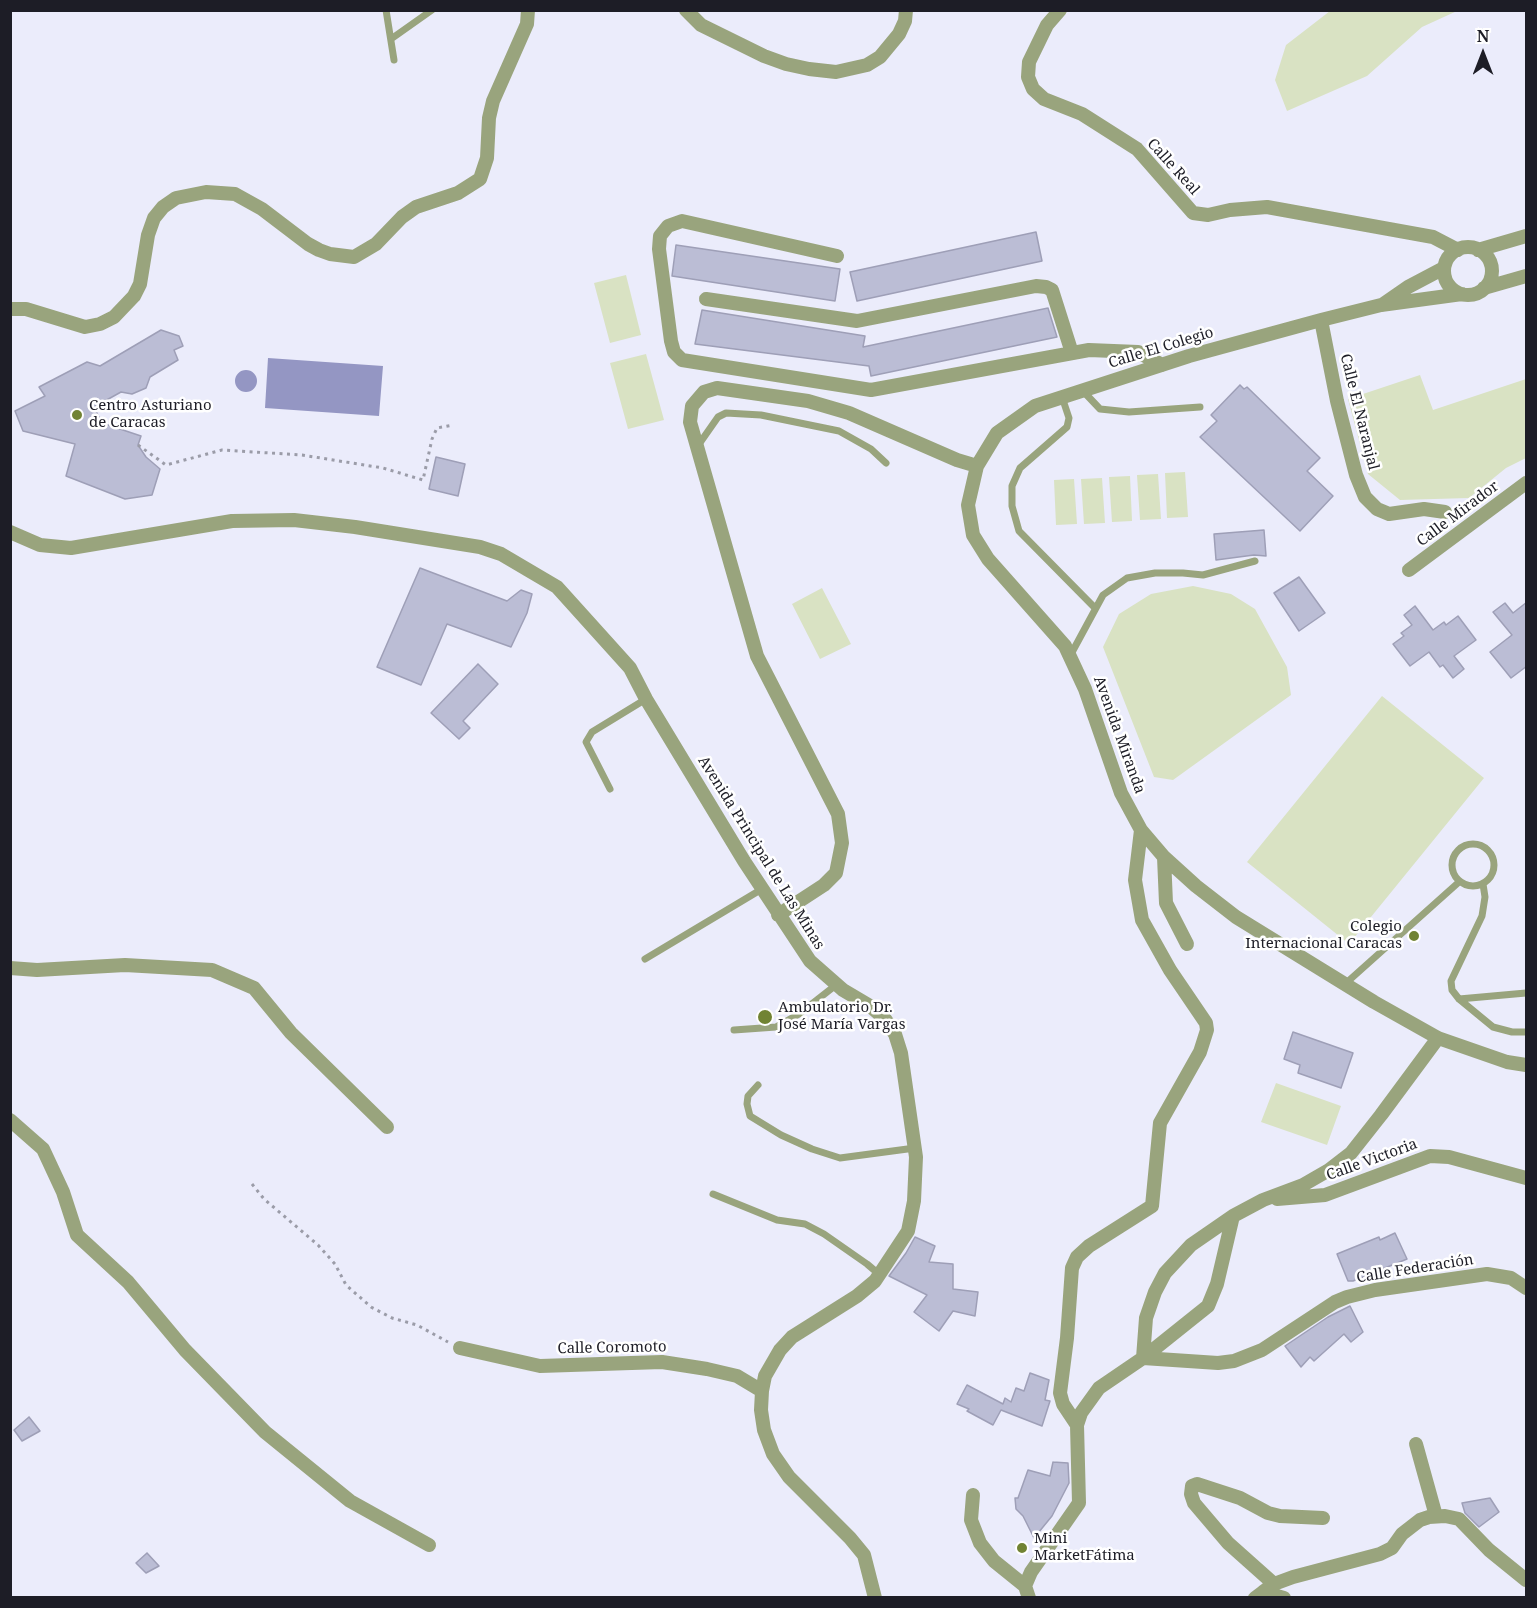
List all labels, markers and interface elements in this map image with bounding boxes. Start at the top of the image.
north arrow [1453,24,1513,84]
text: N [1477,25,1489,47]
street label: Calle Real [1143,135,1203,199]
street label: Calle El Colegio [1106,323,1216,373]
street label: Calle El Naranjal [1336,352,1382,472]
place label: Centro Asturiano de Caracas [89,397,212,432]
marker: Centro Asturiano de Caracas [70,408,84,422]
street label: Calle Mirador [1413,477,1503,551]
street label: Avenida Miranda [1089,674,1149,796]
street label: Avenida Principal de Las Minas [694,753,828,953]
place label: Colegio Internacional Caracas [1245,918,1402,953]
marker: Colegio Internacional Caracas [1407,929,1421,943]
place label: Ambulatorio Dr. José María Vargas [778,999,905,1034]
marker: Ambulatorio Dr. José María Vargas [756,1008,774,1026]
street label: Calle Victoria [1324,1135,1420,1185]
street label: Calle Federación [1355,1251,1475,1287]
street label: Calle Coromoto [557,1338,667,1358]
place label: Mini MarketFátima [1034,1530,1135,1565]
marker: Mini MarketFátima [1015,1541,1029,1555]

